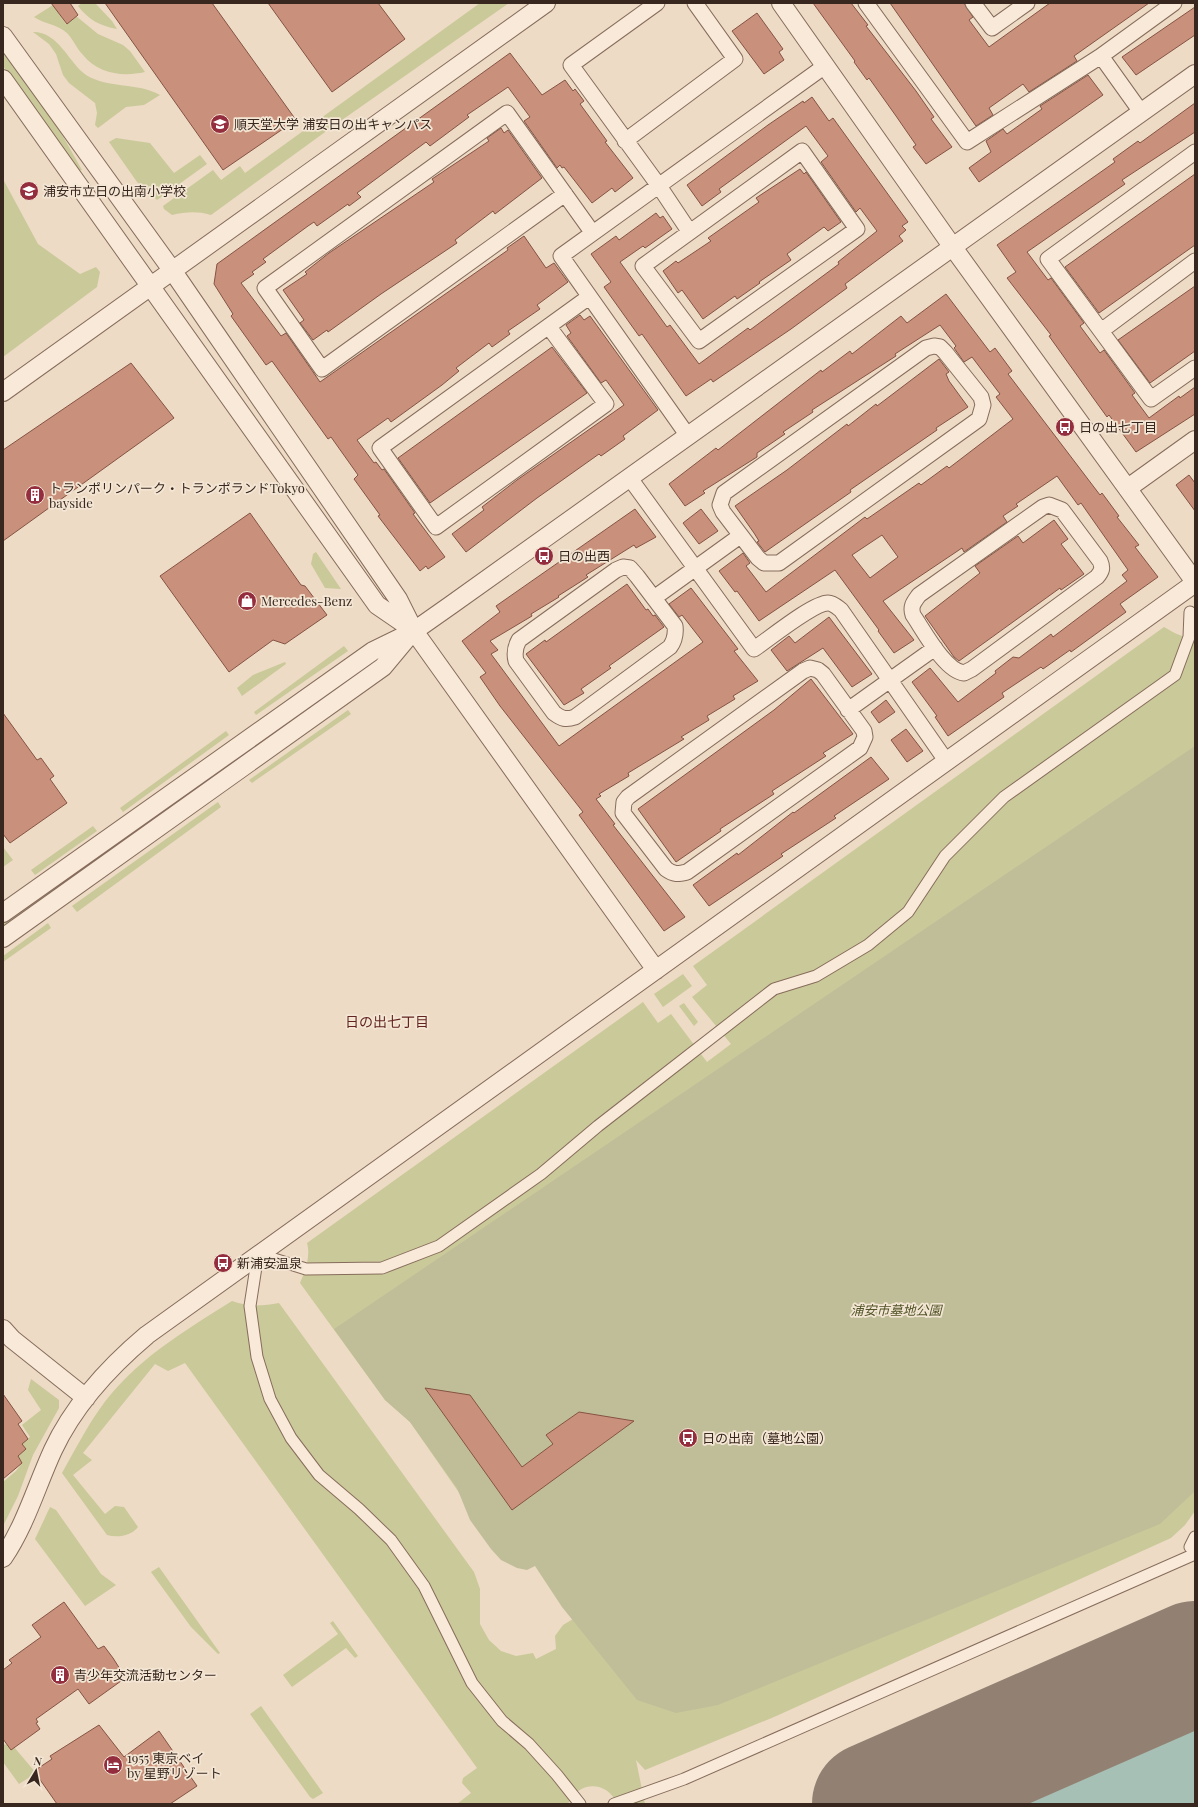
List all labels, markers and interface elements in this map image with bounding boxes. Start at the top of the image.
school or university icon: 順天堂大学 浦安日の出キャンパス [209,113,231,135]
place label: 順天堂大学 浦安日の出キャンパス [234,115,432,132]
school or university icon: 浦安市立日の出南小学校 [18,180,40,202]
place label: 浦安市立日の出南小学校 [43,182,186,199]
bus stop icon: 日の出七丁目 [1054,416,1076,438]
place label: 日の出七丁目 [1079,418,1157,435]
place label: トランポリンパーク・トランポランドTokyo bayside [49,479,305,511]
building icon: トランポリンパーク・トランポランドTokyo bayside [24,484,46,506]
bus stop icon: 日の出西 [533,545,555,567]
place label: 日の出西 [558,547,610,564]
shop icon: Mercedes-Benz [236,590,258,612]
place label: Mercedes-Benz [261,592,352,609]
district label: 日の出七丁目 [345,1012,429,1031]
bus stop icon: 新浦安温泉 [212,1252,234,1274]
place label: 新浦安温泉 [237,1254,302,1271]
park label: 浦安市墓地公園 [850,1301,943,1318]
bus stop icon: 日の出南（墓地公園） [677,1427,699,1449]
place label: 日の出南（墓地公園） [702,1429,832,1446]
building icon: 青少年交流活動センター [49,1664,71,1686]
place label: 青少年交流活動センター [74,1666,217,1683]
place label: 1955 東京ベイ by 星野リゾート [127,1749,222,1781]
north arrow [16,1751,56,1791]
text: N [33,1753,43,1769]
hotel icon: 1955 東京ベイ by 星野リゾート [102,1754,124,1776]

